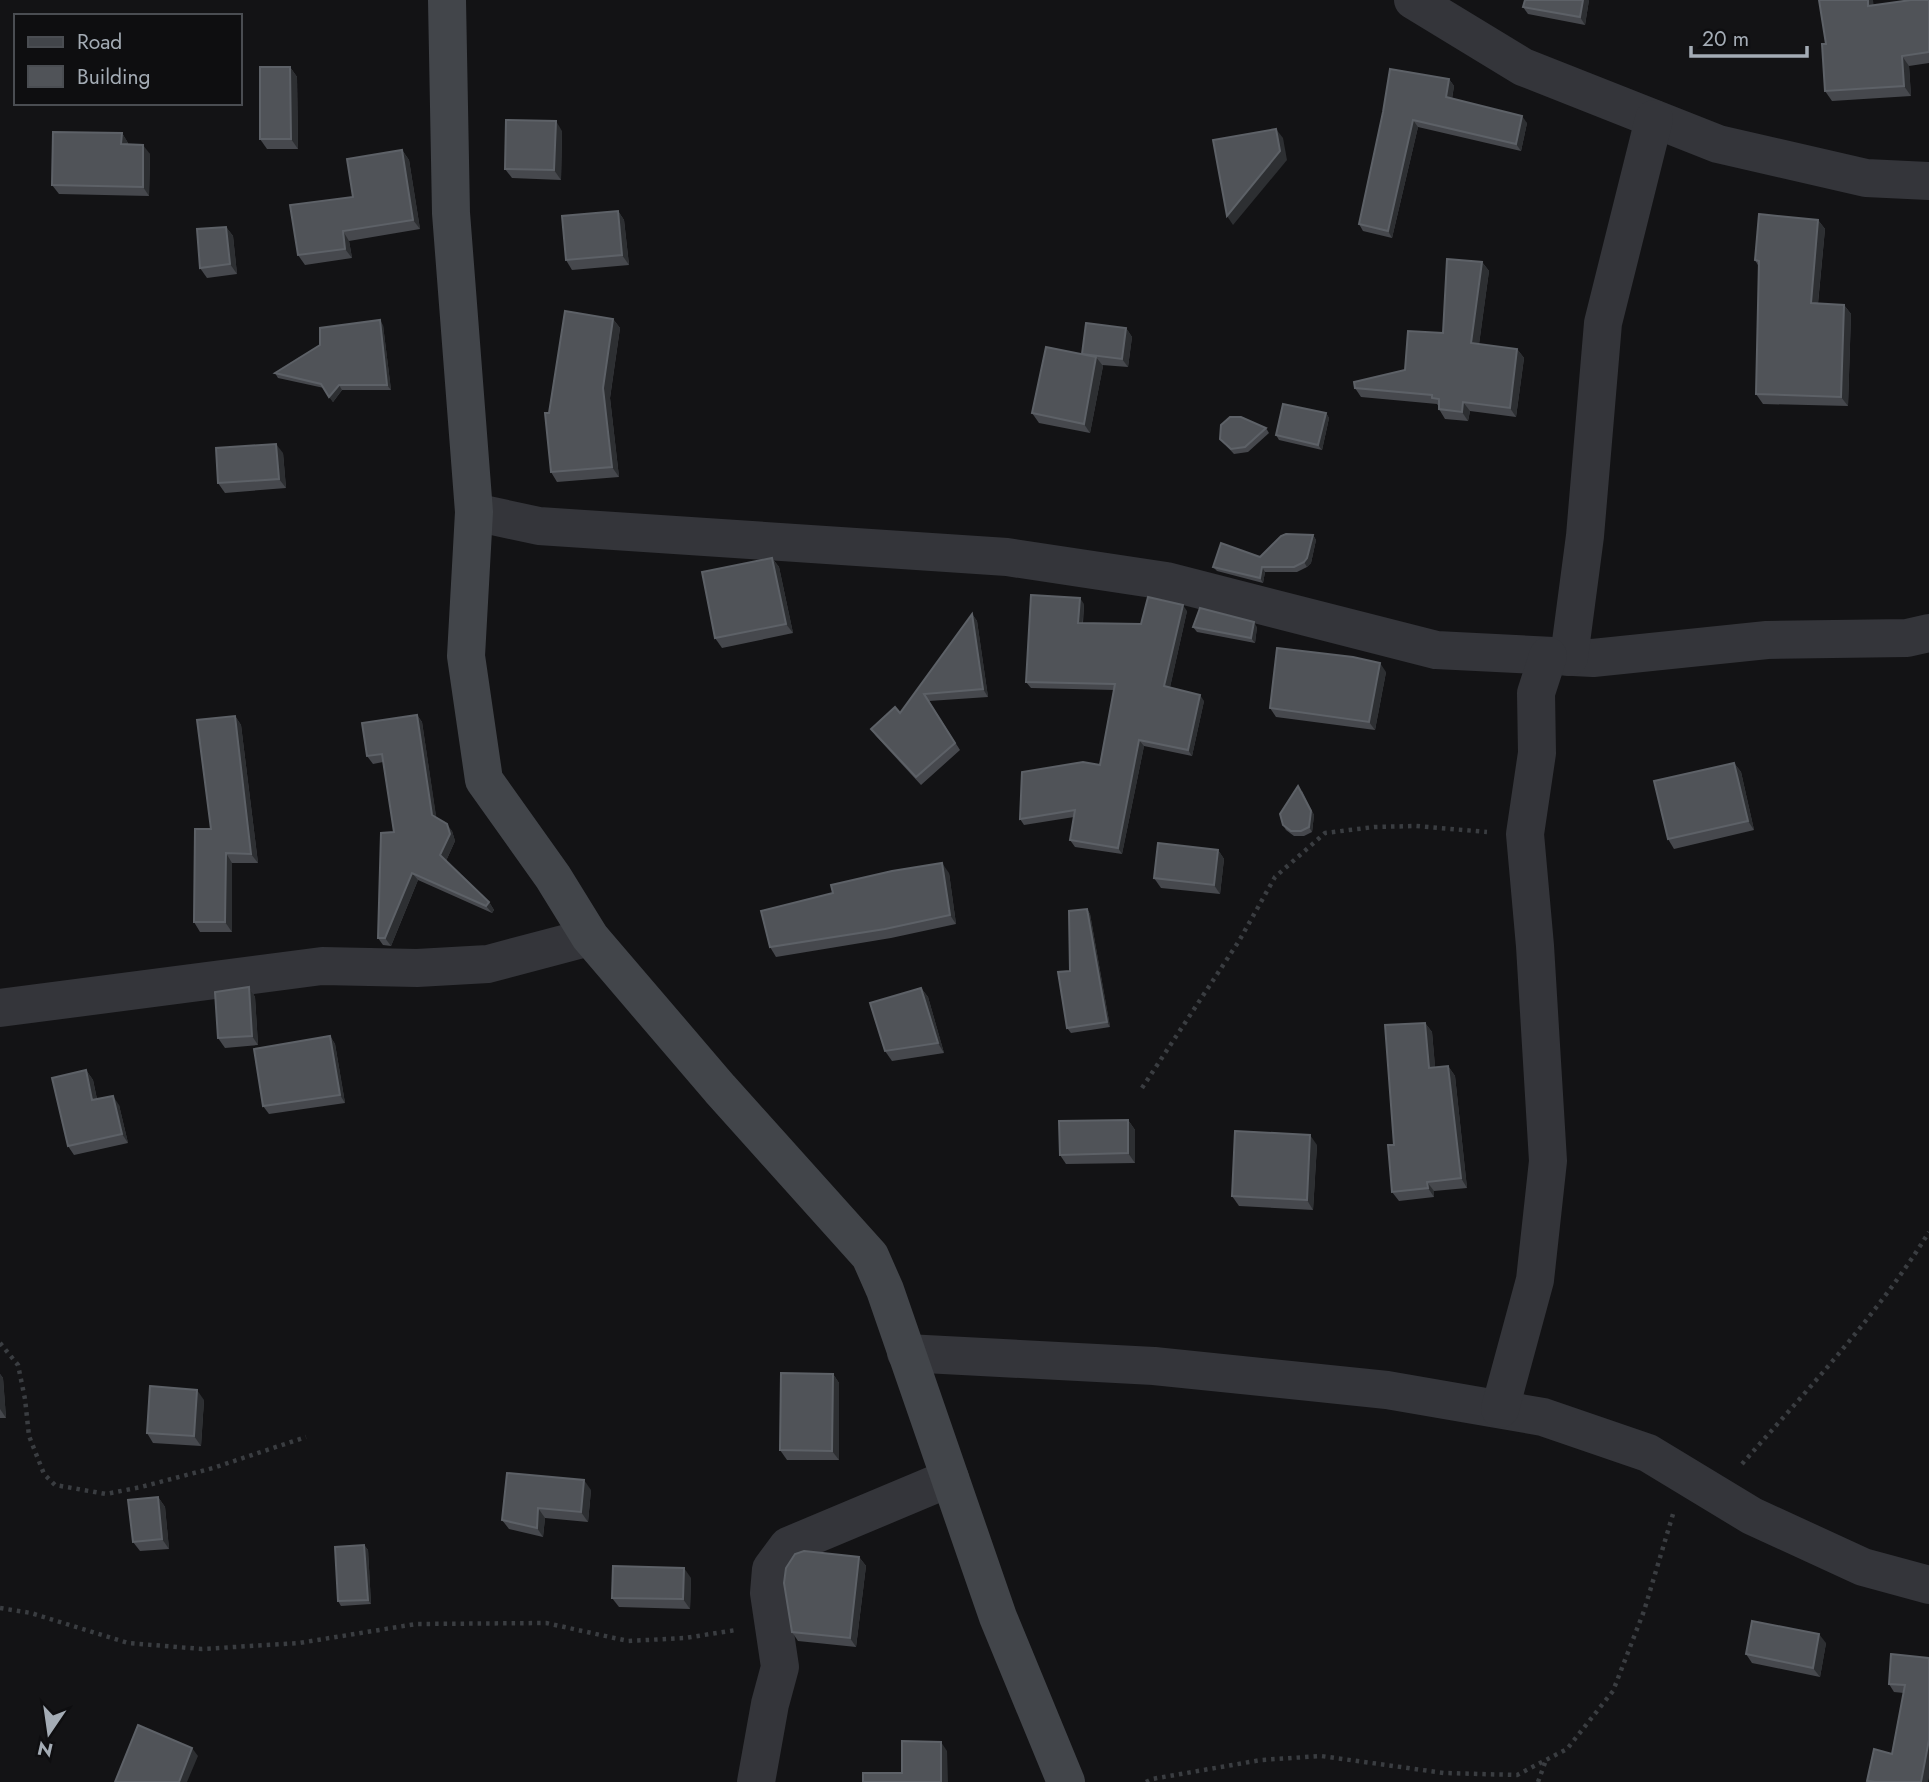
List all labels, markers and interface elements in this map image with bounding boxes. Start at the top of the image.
legend [14,14,242,105]
scale bar [1691,14,1806,58]
text: 20 m [1702,24,1749,54]
text: Road [77,27,122,57]
text: Building [77,62,150,92]
north arrow [14,1698,84,1768]
text: N [35,1734,56,1764]

